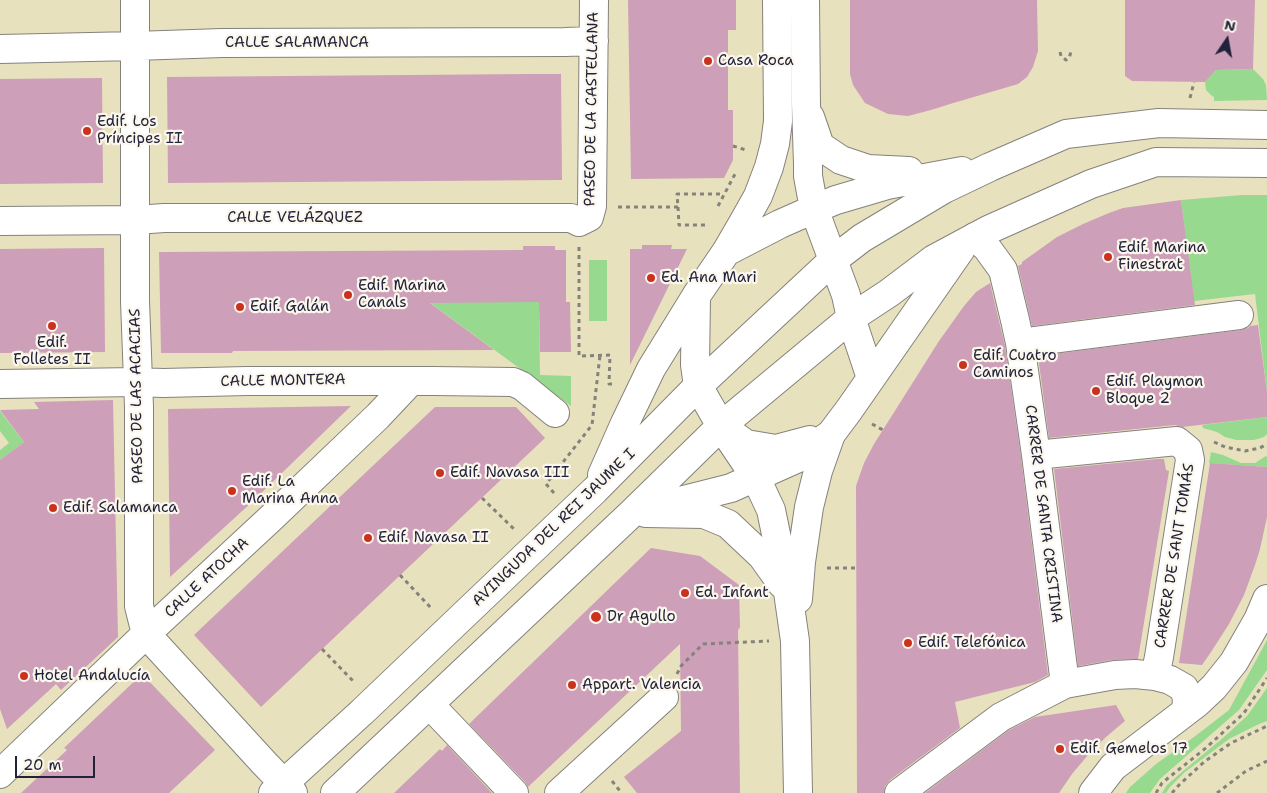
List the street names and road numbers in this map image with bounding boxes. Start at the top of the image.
street label: PASEO DE LA CASTELLANA [581,12,603,206]
street label: CALLE SALAMANCA [225,34,369,52]
street label: CALLE VELÁZQUEZ [227,209,363,227]
street label: PASEO DE LAS ACACIAS [126,308,148,484]
street label: CALLE MONTERA [220,371,346,391]
street label: CARRER DE SANTA CRISTINA [1021,404,1065,624]
street label: AVINGUDA DEL REI JAUME I [469,445,639,611]
street label: CARRER DE SANT TOMÁS [1152,462,1198,650]
street label: CALLE ATOCHA [161,534,253,622]

